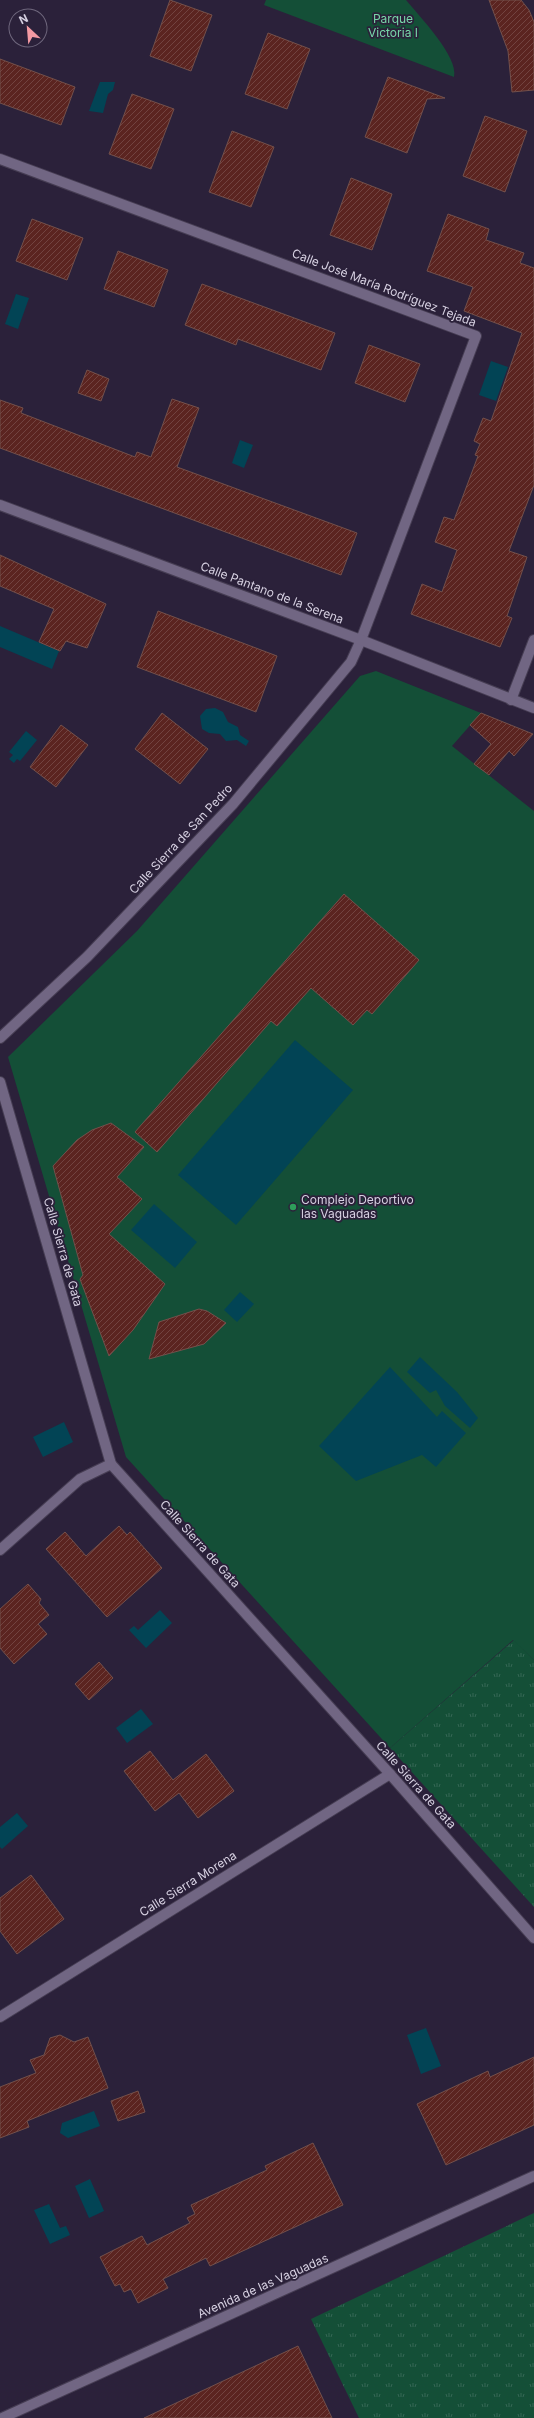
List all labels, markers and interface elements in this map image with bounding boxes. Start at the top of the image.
north arrow [8,8,48,48]
text: N [17,11,30,27]
park label: Parque Victoria I [368,11,418,40]
street label: Calle José María Rodríguez Tejada [290,245,478,330]
street label: Calle Pantano de la Serena [198,558,346,627]
street label: Calle Sierra de San Pedro [126,781,235,897]
place label: Complejo Deportivo las Vaguadas [301,1192,414,1221]
street label: Calle Sierra de Gata [41,1196,86,1308]
marker: Complejo Deportivo las Vaguadas [288,1202,298,1212]
street label: Calle Sierra de Gata [157,1497,244,1591]
street label: Calle Sierra de Gata [373,1738,460,1832]
street label: Calle Sierra Morena [136,1848,239,1920]
street label: Avenida de las Vaguadas [195,2250,330,2321]

